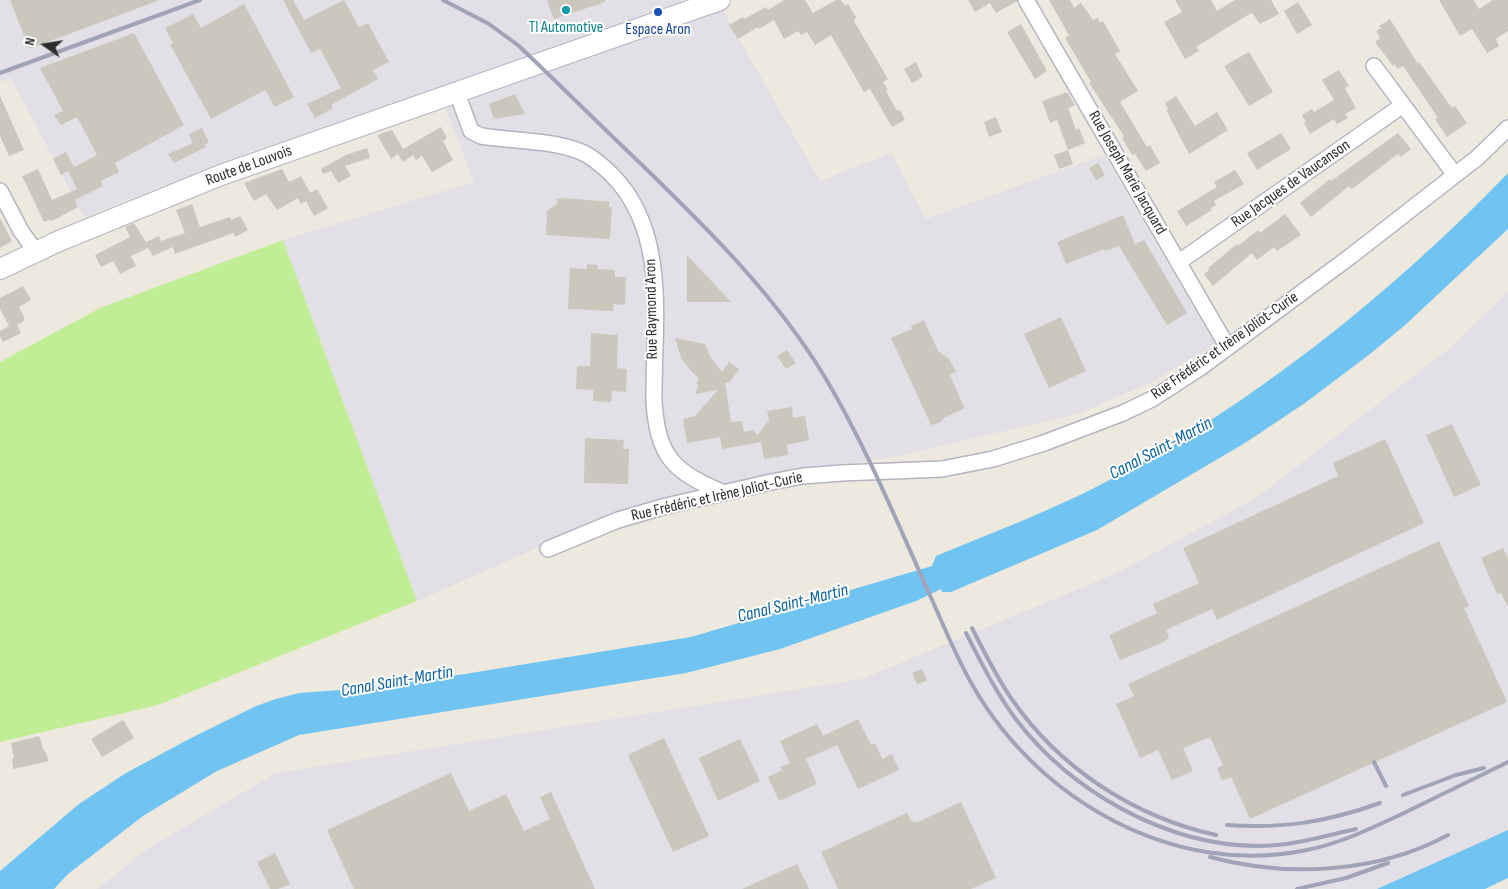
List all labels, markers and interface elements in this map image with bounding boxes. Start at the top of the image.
marker: TI Automotive [560,4,572,16]
marker: Espace Aron [652,6,664,18]
place label: TI Automotive [529,18,603,38]
north arrow [20,20,70,70]
place label: Espace Aron [625,20,691,40]
text: N [21,36,39,47]
street label: Rue Joseph Marie Jacquard [1084,108,1170,238]
street label: Rue Jacques de Vaucanson [1228,136,1354,232]
street label: Route de Louvois [203,142,295,190]
street label: Rue Raymond Aron [642,259,662,359]
street label: Rue Frédéric et Irène Joliot-Curie [1148,288,1302,404]
water label: Canal Saint-Martin [1106,413,1216,485]
street label: Rue Frédéric et Irène Joliot-Curie [630,468,804,526]
water label: Canal Saint-Martin [735,580,851,628]
water label: Canal Saint-Martin [339,662,455,702]

